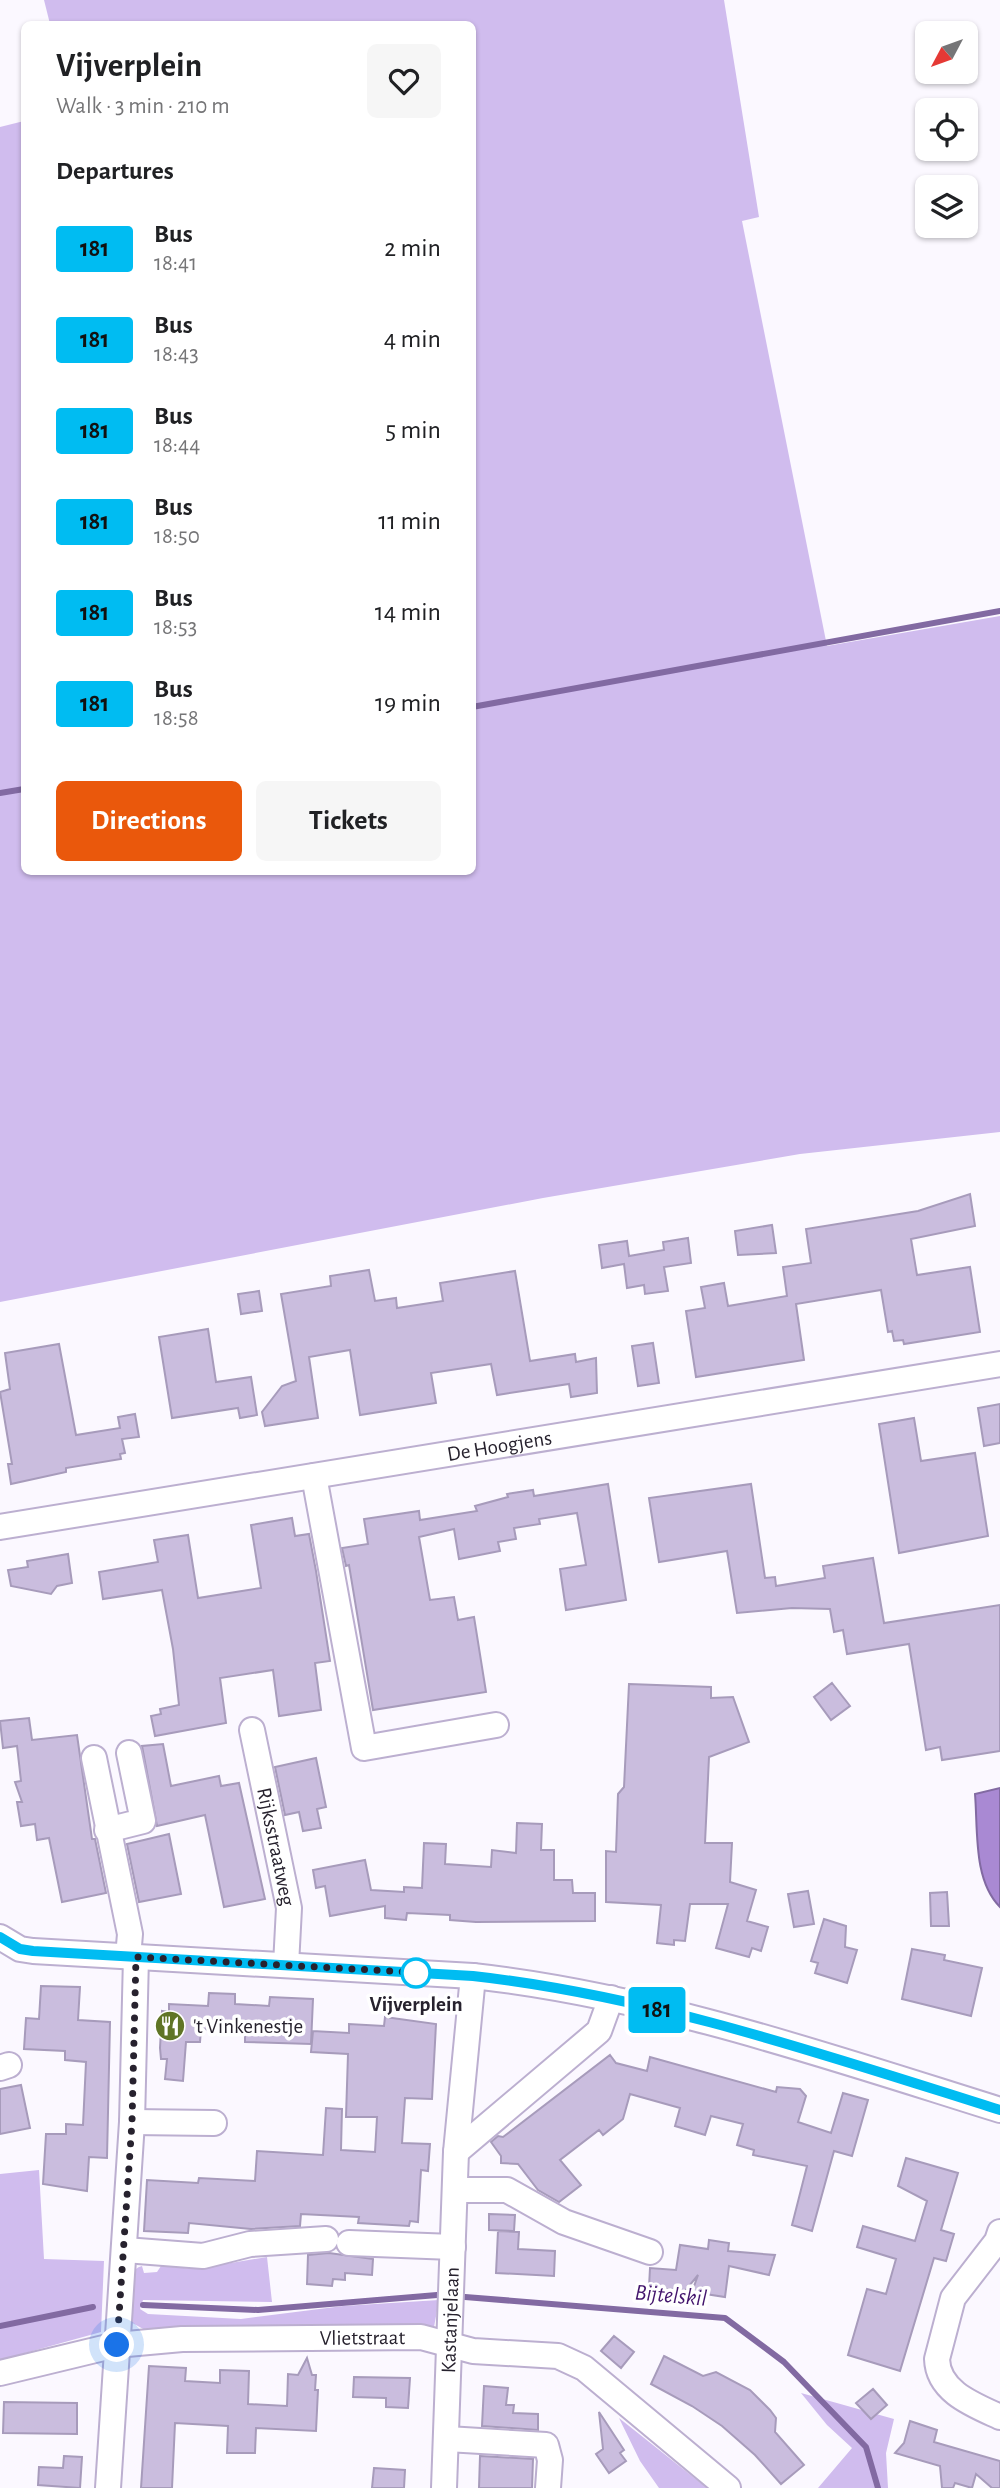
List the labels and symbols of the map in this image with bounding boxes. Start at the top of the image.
north arrow [915,21,978,84]
street label: De Hoogjens [446,1427,553,1464]
street label: Rijksstraatweg [254,1785,299,1908]
marker: Vijverplein [401,1958,431,1988]
line badge: 181 [617,1987,697,2033]
place label: Vijverplein [369,1994,463,2015]
restaurant icon: 't Vinkenestje [153,2009,187,2043]
place label: 't Vinkenestje [193,2016,303,2037]
street label: Kastanjelaan [438,2267,462,2374]
water label: Bijtelskil [634,2281,708,2311]
your location [99,2327,134,2362]
street label: Vlietstraat [320,2327,406,2348]

